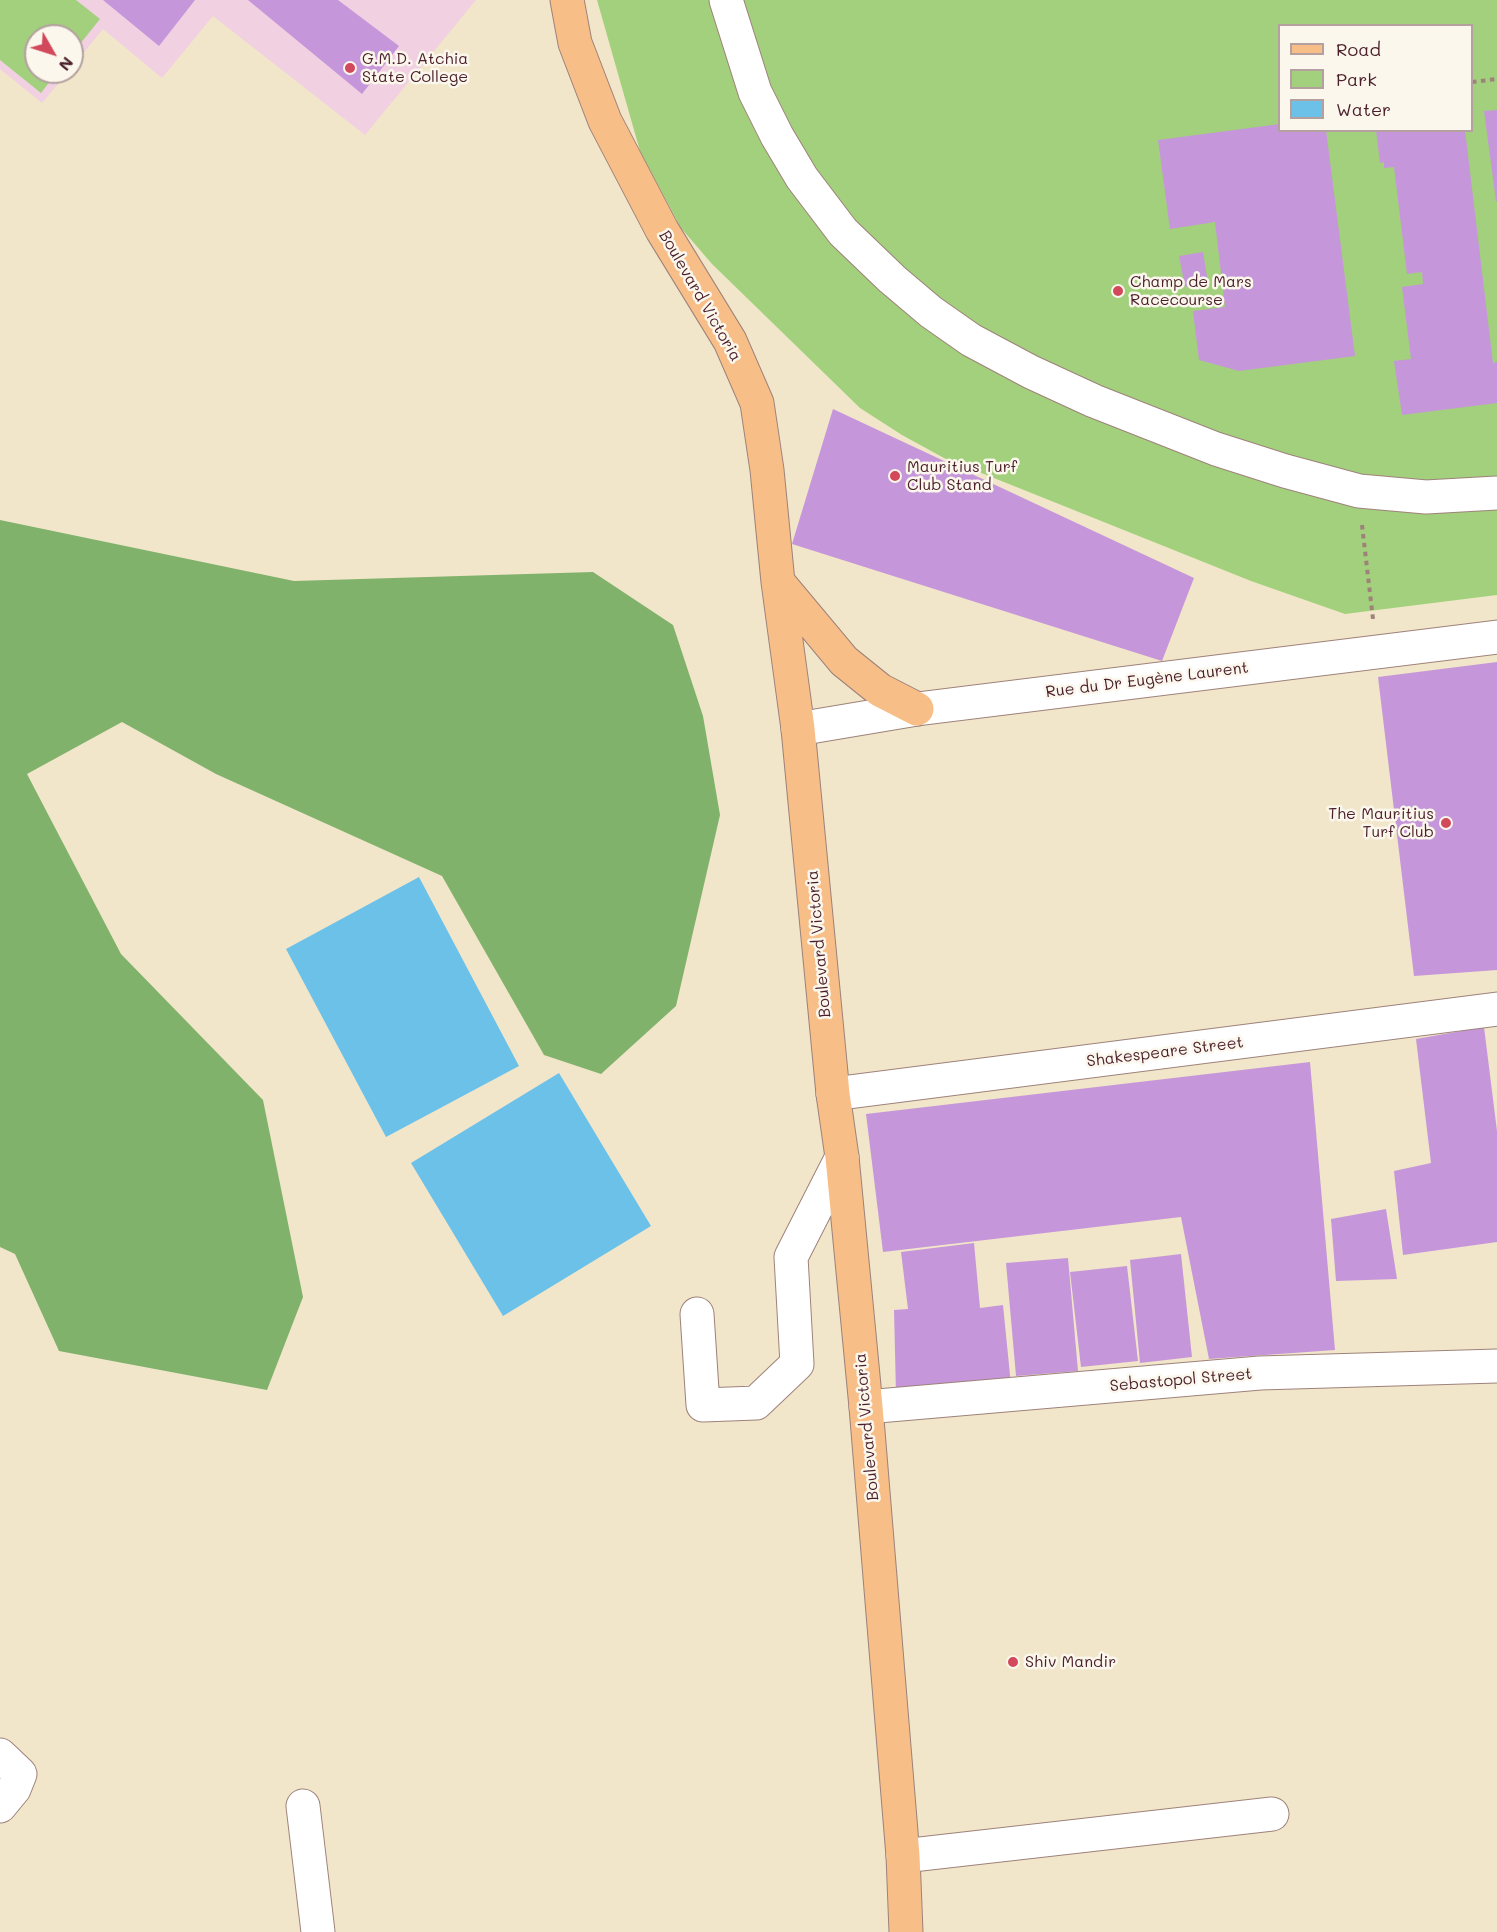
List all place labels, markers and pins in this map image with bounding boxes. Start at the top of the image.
place label: G.M.D. Atchia State College [362,49,468,87]
marker: G.M.D. Atchia State College [343,61,357,75]
place label: Champ de Mars Racecourse [1130,272,1252,310]
marker: Champ de Mars Racecourse [1111,284,1125,298]
place label: Mauritius Turf Club Stand [907,457,1017,495]
marker: Mauritius Turf Club Stand [888,469,902,483]
place label: The Mauritius Turf Club [1328,804,1434,842]
marker: The Mauritius Turf Club [1439,816,1453,830]
place label: Shiv Mandir [1025,1652,1116,1672]
marker: Shiv Mandir [1006,1655,1020,1669]

